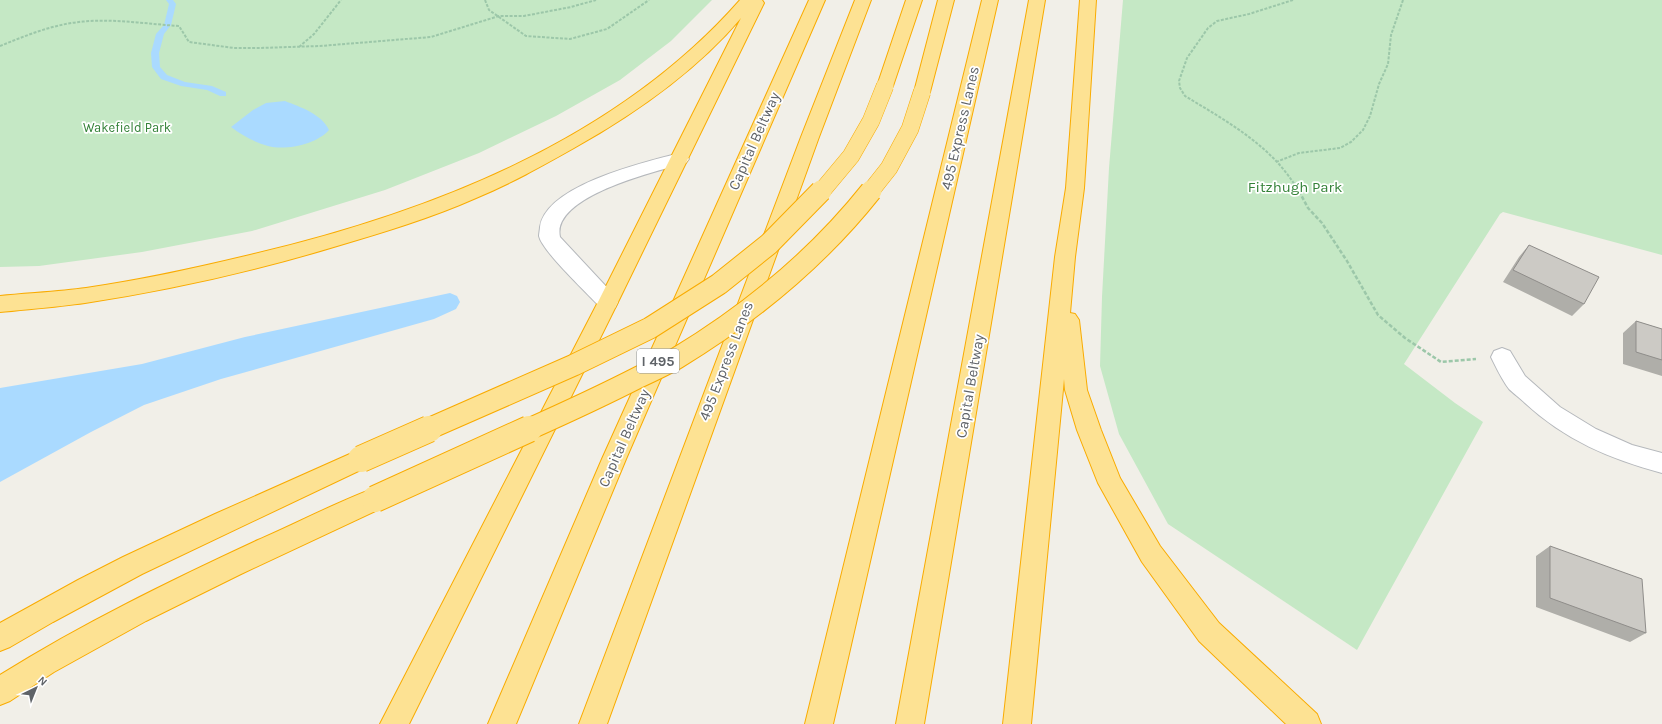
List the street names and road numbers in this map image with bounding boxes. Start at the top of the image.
street label: 495 Express Lanes [937,64,983,192]
street label: Capital Beltway [724,89,784,193]
street label: 495 Express Lanes [695,299,757,423]
street label: Capital Beltway [952,333,988,439]
road number: I 495 [637,349,679,373]
street label: Capital Beltway [594,386,654,490]

